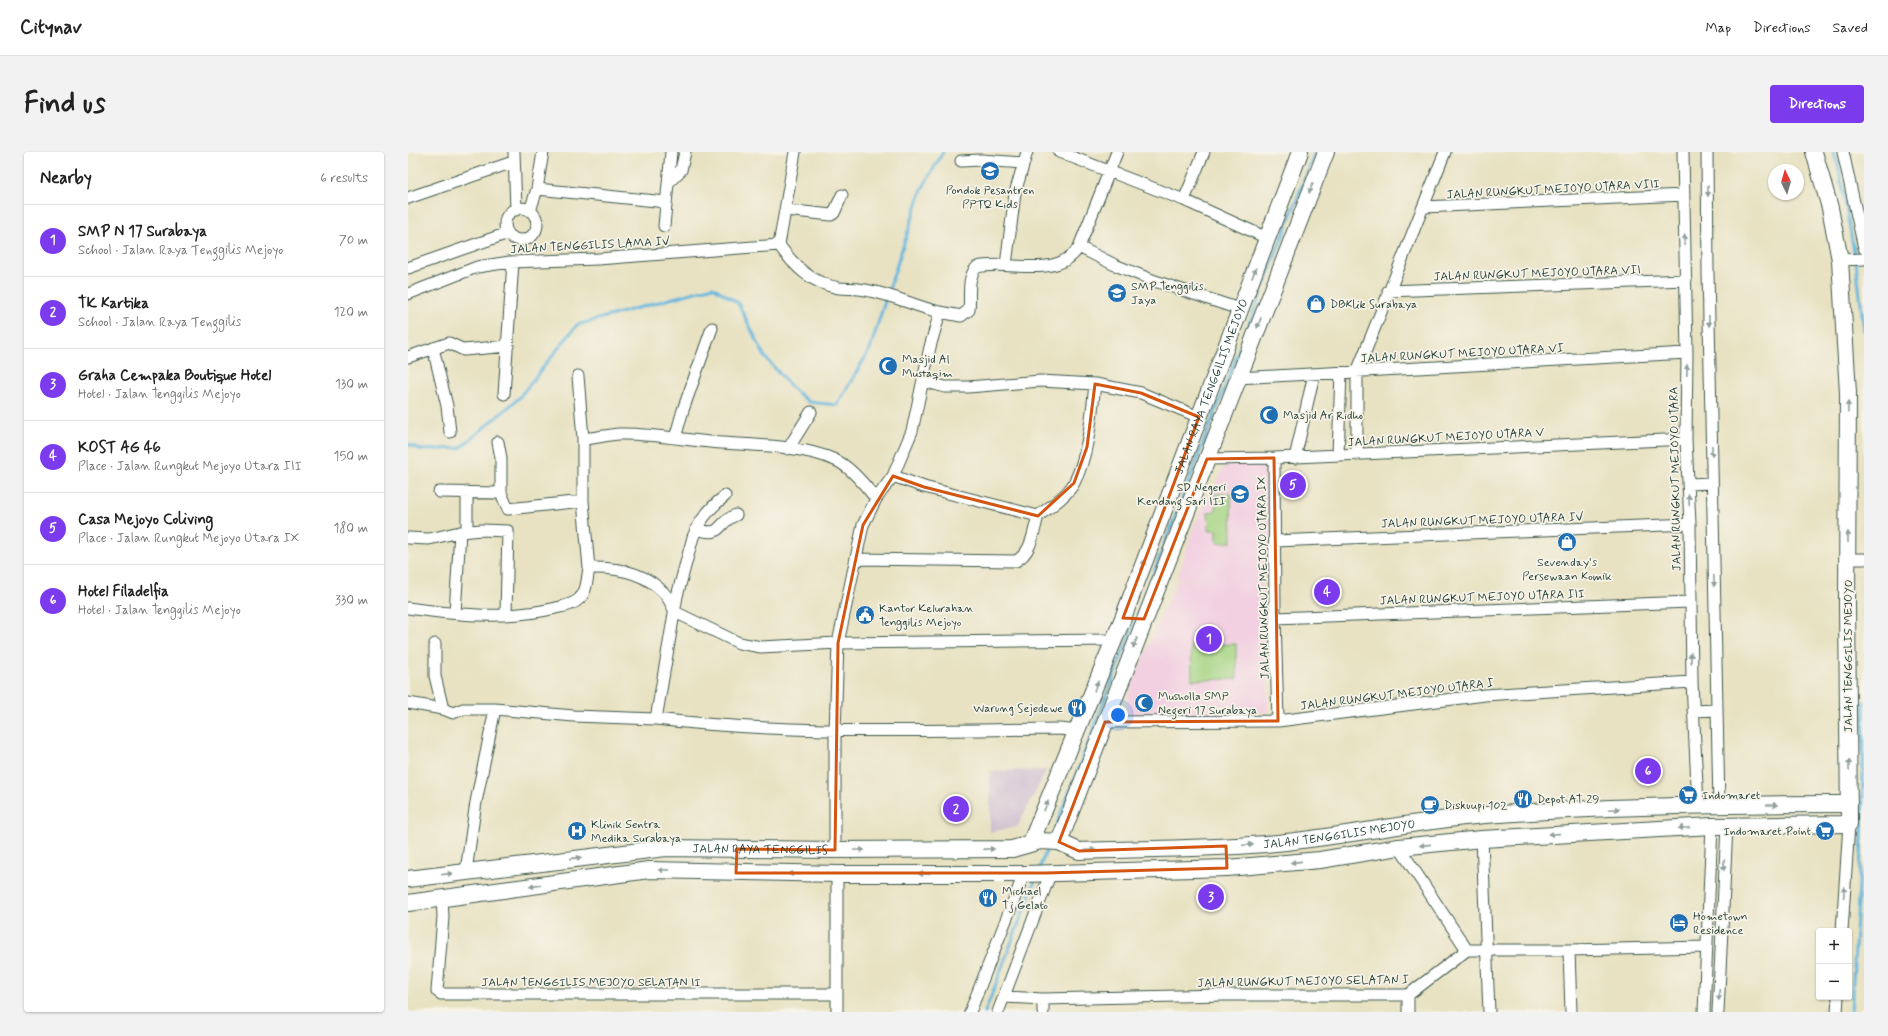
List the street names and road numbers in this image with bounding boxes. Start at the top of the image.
street label: JALAN RUNGKUT MEJOYO UTARA VIII [1446,176,1660,204]
street label: JALAN TENGGILIS LAMA IV [510,234,670,258]
street label: JALAN RUNGKUT MEJOYO UTARA VII [1433,262,1641,286]
street label: JALAN RAYA TENGGILIS MEJOYO [1171,297,1252,477]
street label: JALAN RUNGKUT MEJOYO UTARA VI [1360,341,1564,367]
street label: JALAN RUNGKUT MEJOYO UTARA [1666,386,1686,571]
street label: JALAN RUNGKUT MEJOYO UTARA V [1347,425,1545,451]
street label: JALAN RUNGKUT MEJOYO UTARA IX [1254,476,1274,679]
street label: JALAN RUNGKUT MEJOYO UTARA IV [1380,509,1584,533]
street label: JALAN TENGGILIS MEJOYO [1841,579,1857,733]
street label: JALAN RUNGKUT MEJOYO UTARA III [1379,586,1585,610]
street label: JALAN RUNGKUT MEJOYO UTARA I [1299,675,1495,715]
street label: JALAN TENGGILIS MEJOYO [1263,816,1417,853]
street label: JALAN RAYA TENGGILIS [692,841,828,859]
street label: JALAN RUNGKUT MEJOYO SELATAN I [1197,972,1409,992]
street label: JALAN TENGGILIS MEJOYO SELATAN II [481,975,701,991]

